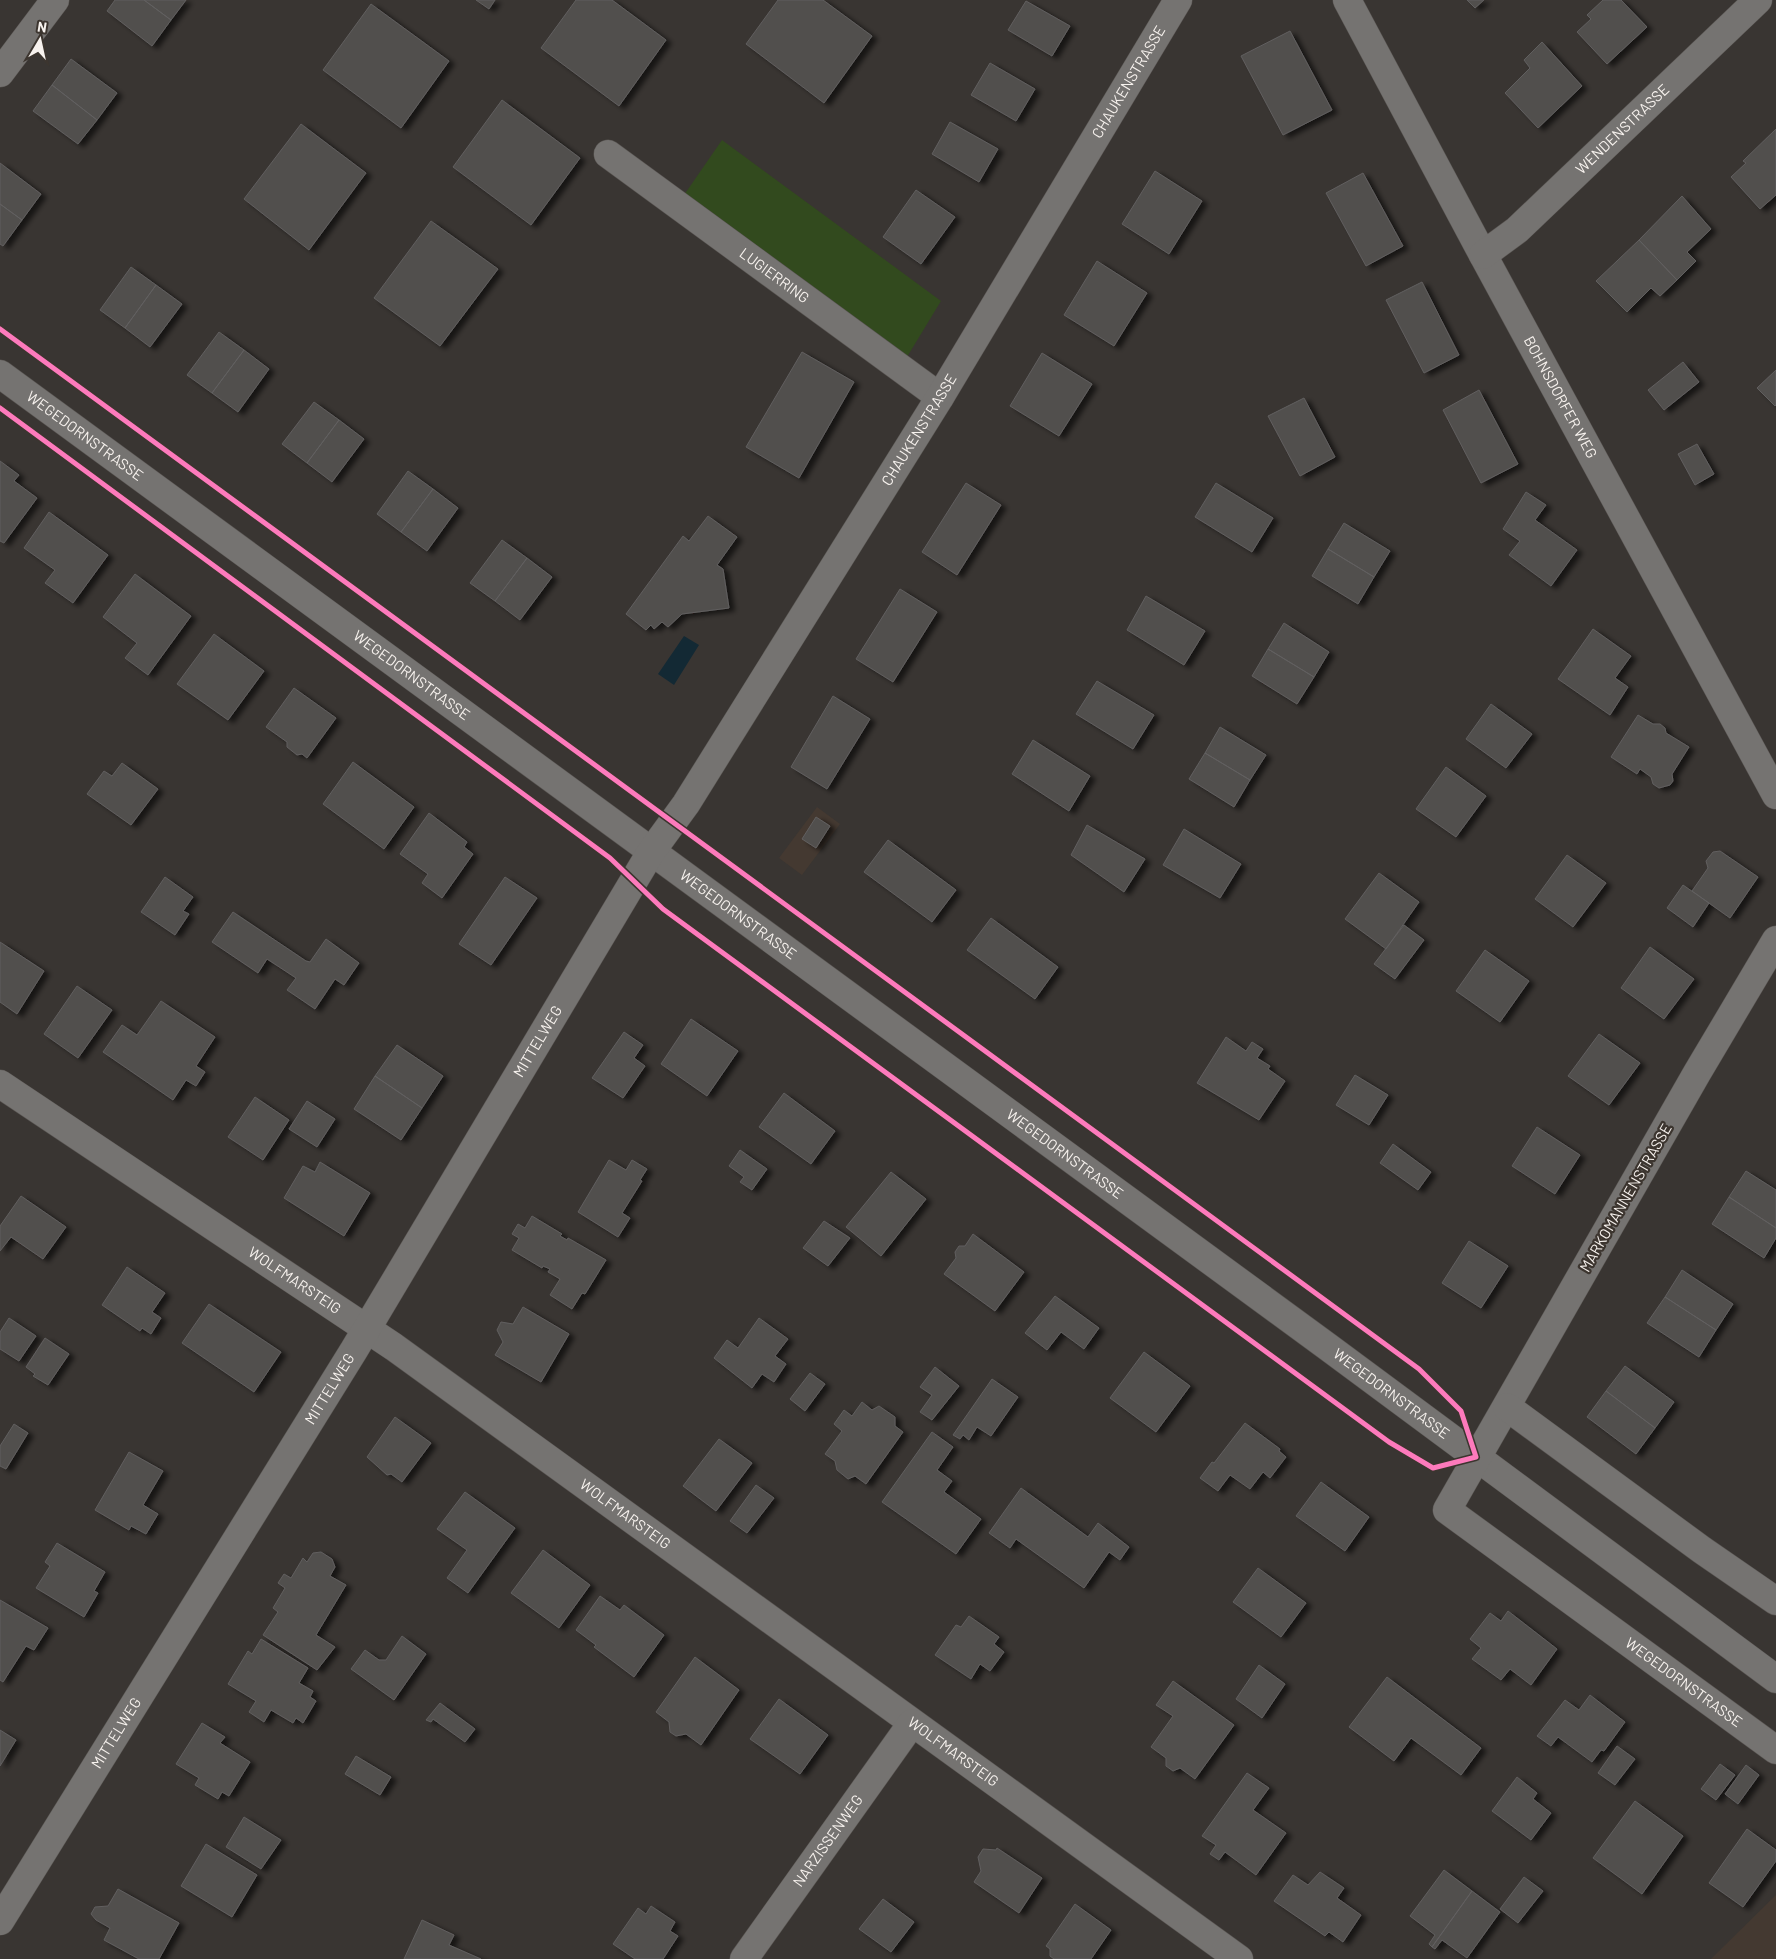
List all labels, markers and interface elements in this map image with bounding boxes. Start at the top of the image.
north arrow [15,15,65,65]
text: N [36,18,48,36]
street label: CHAUKENSTRASSE [1087,22,1169,141]
street label: WENDENSTRASSE [1571,80,1672,177]
street label: LUGIERRING [736,243,813,306]
street label: BOHNSDORFER WEG [1521,333,1602,461]
street label: CHAUKENSTRASSE [877,370,960,489]
street label: WEGEDORNSTRASSE [23,387,147,484]
street label: WEGEDORNSTRASSE [350,626,474,723]
street label: WEGEDORNSTRASSE [677,865,801,963]
street label: MITTELWEG [509,1002,565,1080]
street label: WEGEDORNSTRASSE [1004,1105,1127,1202]
street label: MARKOMANNENSTRASSE [1575,1120,1675,1275]
street label: WOLFMARSTEIG [245,1242,345,1317]
street label: WEGEDORNSTRASSE [1330,1344,1453,1442]
street label: MITTELWEG [300,1350,358,1427]
street label: WOLFMARSTEIG [577,1475,674,1552]
street label: WEGEDORNSTRASSE [1622,1633,1746,1730]
street label: MITTELWEG [87,1694,144,1771]
street label: WOLFMARSTEIG [905,1712,1002,1790]
street label: NARZISSENWEG [788,1791,866,1890]

